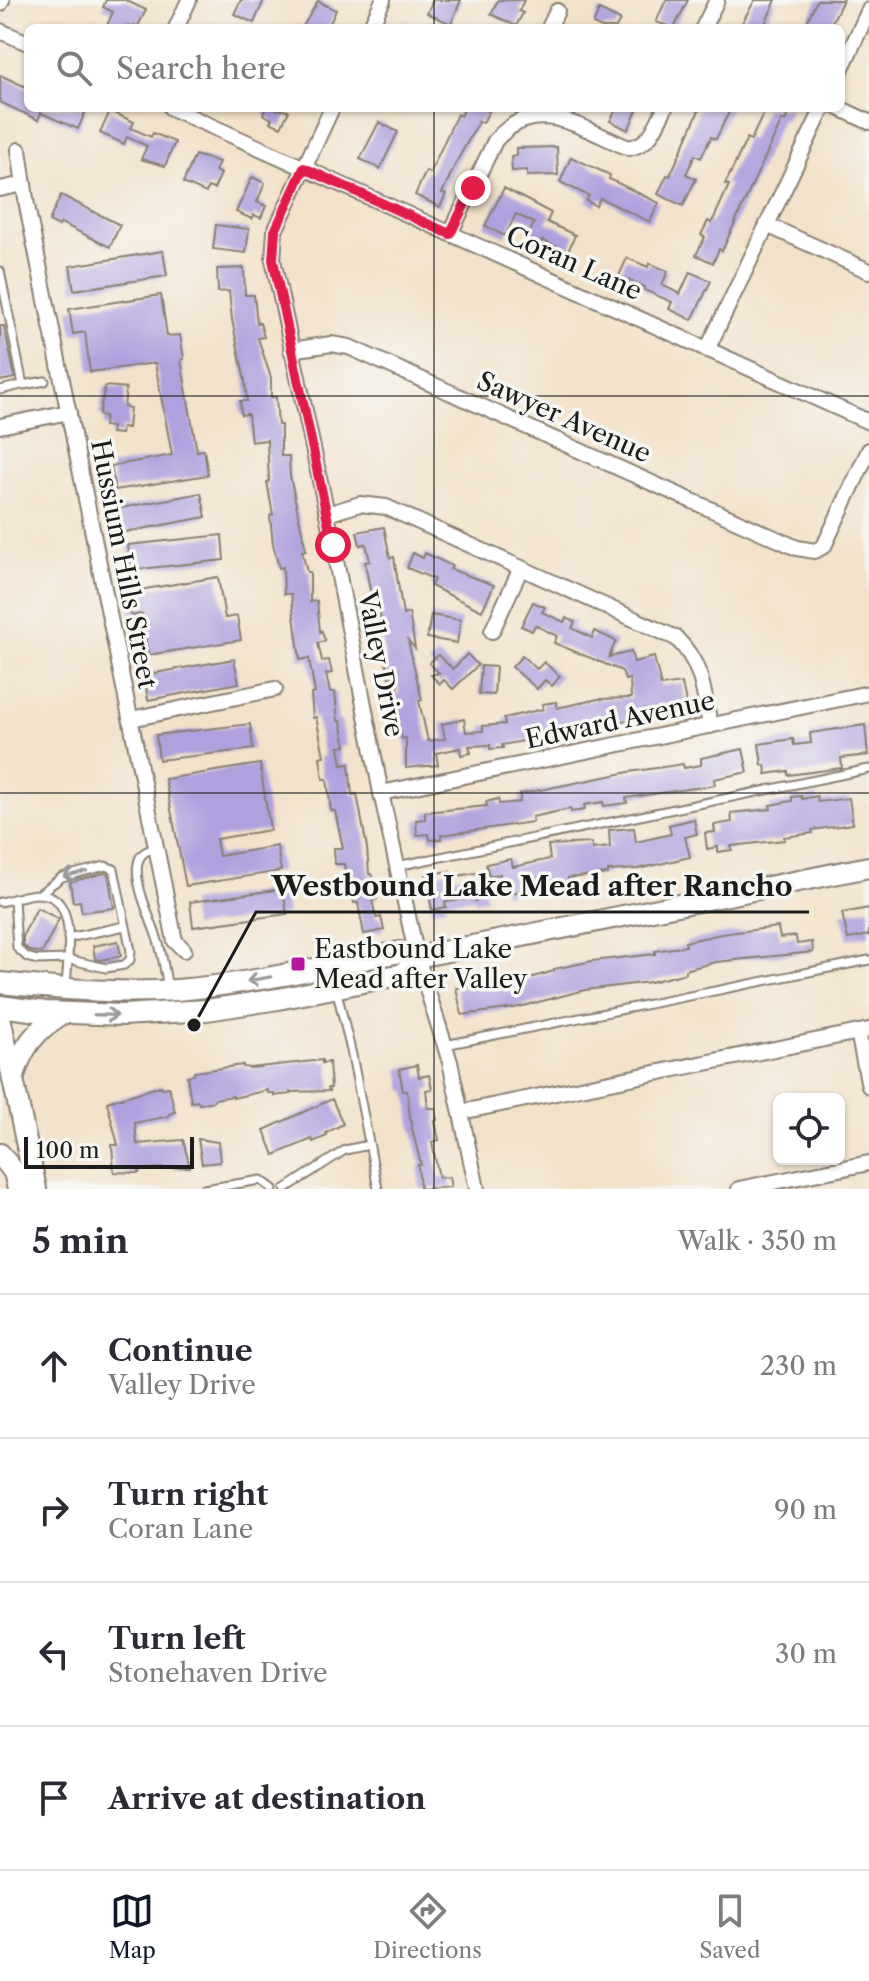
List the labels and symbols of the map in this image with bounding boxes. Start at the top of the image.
route end [455,170,491,206]
street label: Coran Lane [501,219,647,307]
street label: Sawyer Avenue [472,364,656,470]
street label: Hussium Hills Street [84,437,164,692]
route start [315,527,351,563]
street label: Valley Drive [351,587,411,740]
street label: Edward Avenue [522,684,718,756]
callout: Westbound Lake Mead after Rancho [256,860,809,912]
one-way arrow [63,867,89,882]
text: Westbound Lake Mead after Rancho [270,869,793,903]
place label: Eastbound Lake Mead after Valley [314,933,528,995]
marker: Eastbound Lake Mead after Valley [289,955,307,973]
one-way arrow [246,972,272,987]
one-way arrow [92,1007,119,1022]
scale bar [24,1133,194,1169]

